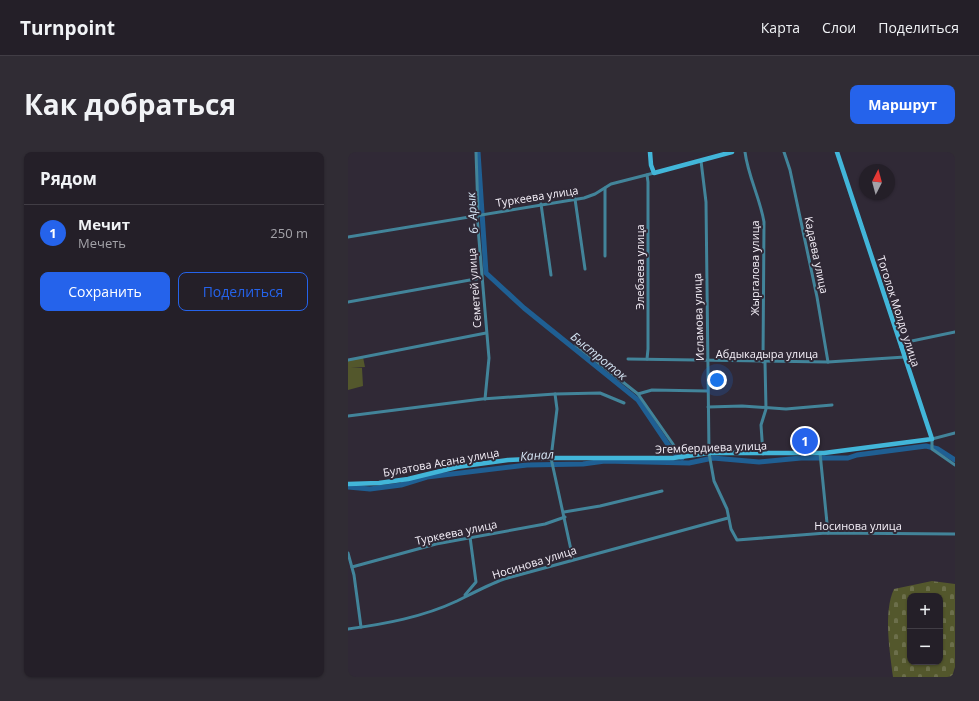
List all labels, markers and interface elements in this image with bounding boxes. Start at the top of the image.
text: Turnpoint [20,15,115,41]
text: Карта [761,18,800,37]
text: Слои [822,18,856,37]
text: Поделиться [878,18,959,37]
text: Как добраться [24,85,236,123]
button: Маршрут [850,85,955,124]
north arrow [859,164,895,200]
text: Рядом [40,167,97,190]
street label: Туркеева улица [495,182,579,210]
water label: 6- Арык [462,190,482,234]
text: Мечит [78,214,130,234]
street label: Кадаева улица [802,215,832,295]
street label: Жыргалова улица [747,220,762,316]
text: 1 [49,224,57,242]
text: 250 m [270,224,308,242]
street label: Элебаева улица [632,224,647,310]
text: Мечеть [78,234,126,252]
street label: Семетей улица [464,247,484,329]
street label: Тоголок Молдо улица [874,254,924,368]
button: Сохранить [40,272,170,311]
button: Поделиться [178,272,308,311]
street label: Исламова улица [689,273,707,361]
water label: Быстроток [567,328,632,385]
street label: Абдыкадыра улица [716,346,818,361]
your location [707,370,727,390]
pin: 1 [792,426,818,456]
street label: Эгембердиева улица [655,438,767,456]
street label: Булатова Асана улица [382,444,500,480]
water label: Канал [519,445,555,465]
street label: Туркеева улица [414,516,498,548]
street label: Носинова улица [814,518,902,533]
street label: Носинова улица [490,542,578,582]
map controls [907,593,943,665]
button: + [907,593,943,629]
button: − [907,629,943,665]

